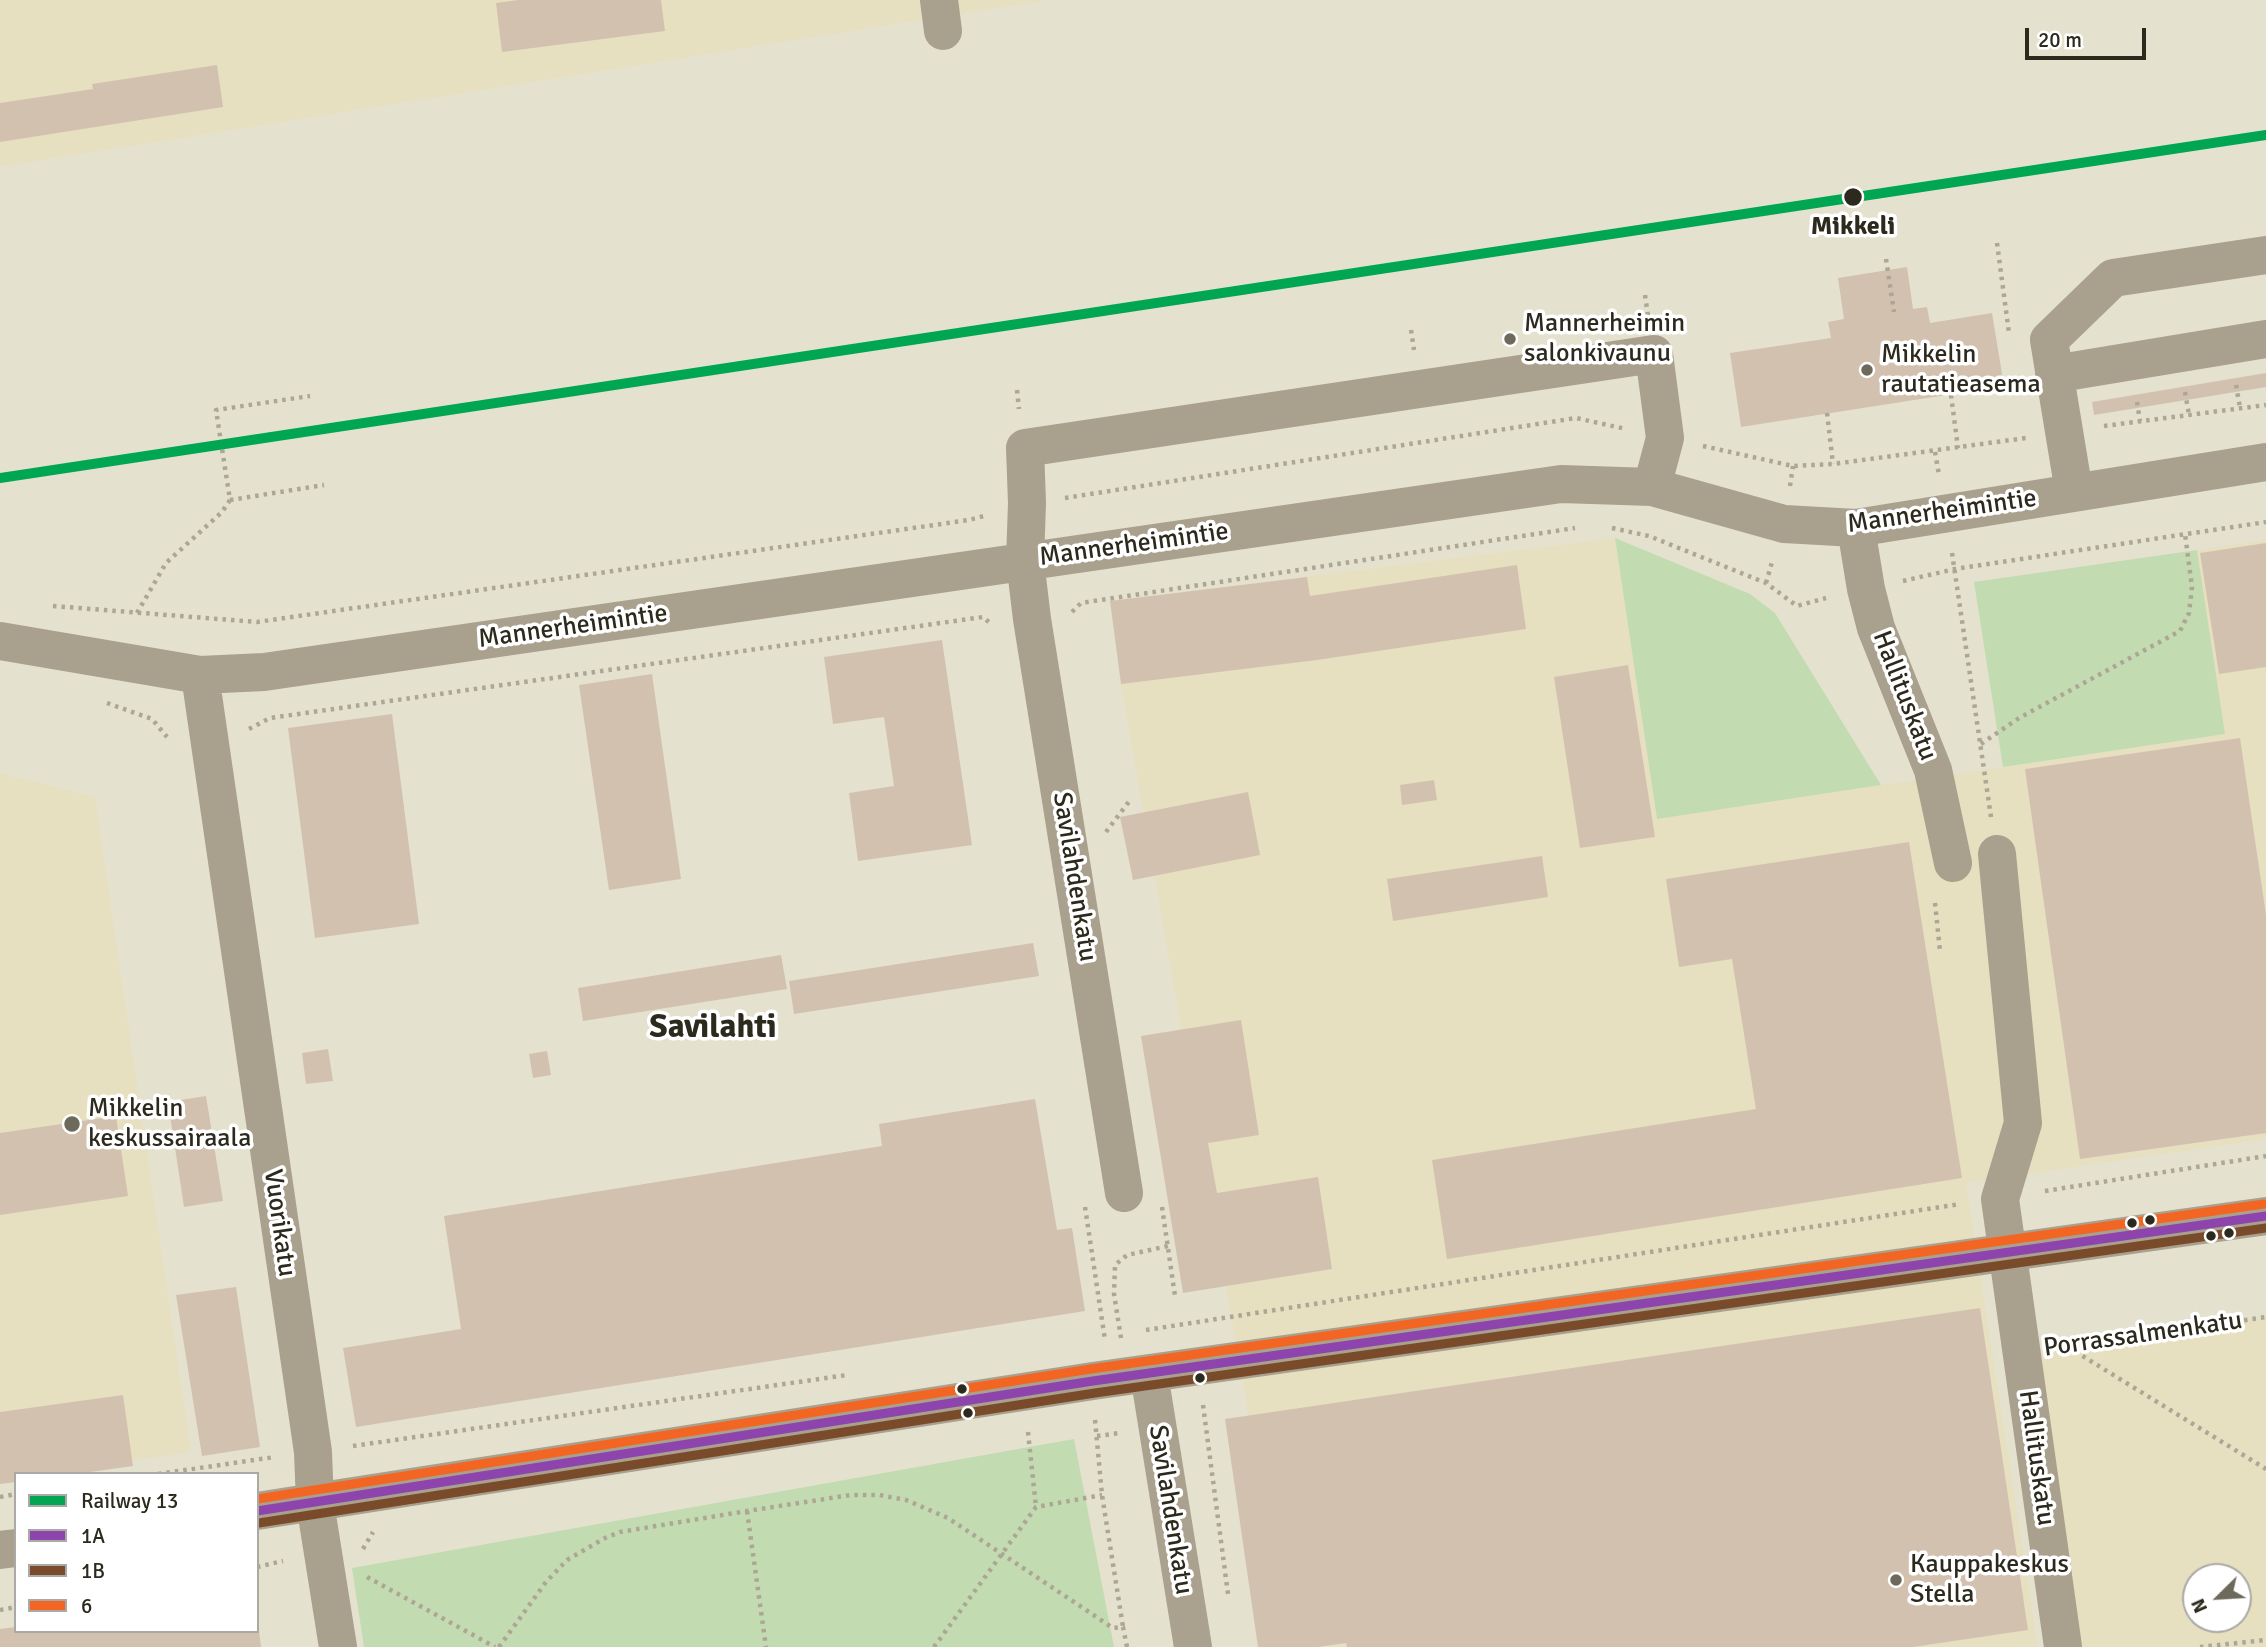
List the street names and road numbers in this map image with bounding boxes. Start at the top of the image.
street label: Mannerheimintie [1845,483,2039,541]
street label: Mannerheimintie [1037,516,1231,574]
street label: Mannerheimintie [476,598,670,656]
street label: Hallituskatu [1865,627,1943,765]
street label: Savilahdenkatu [1045,790,1103,964]
street label: Vuorikatu [256,1167,302,1279]
street label: Porrassalmenkatu [2042,1306,2244,1364]
street label: Hallituskatu [2011,1388,2061,1528]
street label: Savilahdenkatu [1141,1423,1199,1597]

